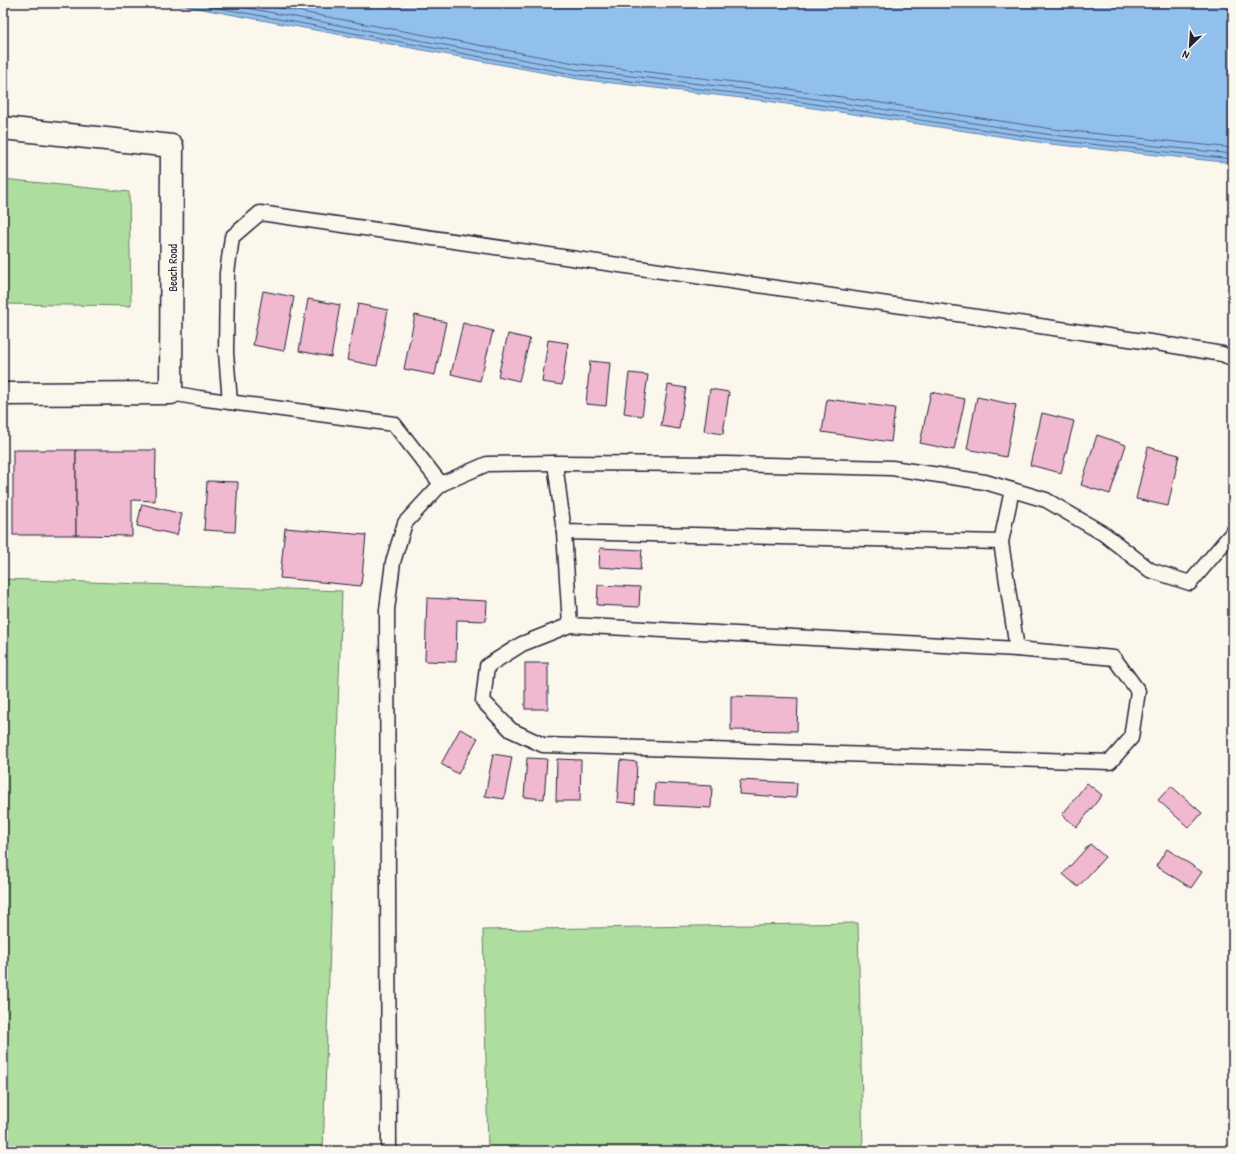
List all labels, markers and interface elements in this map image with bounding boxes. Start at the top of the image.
north arrow [1170,26,1210,66]
text: N [1180,47,1191,63]
street label: Beach Road [164,244,181,292]

